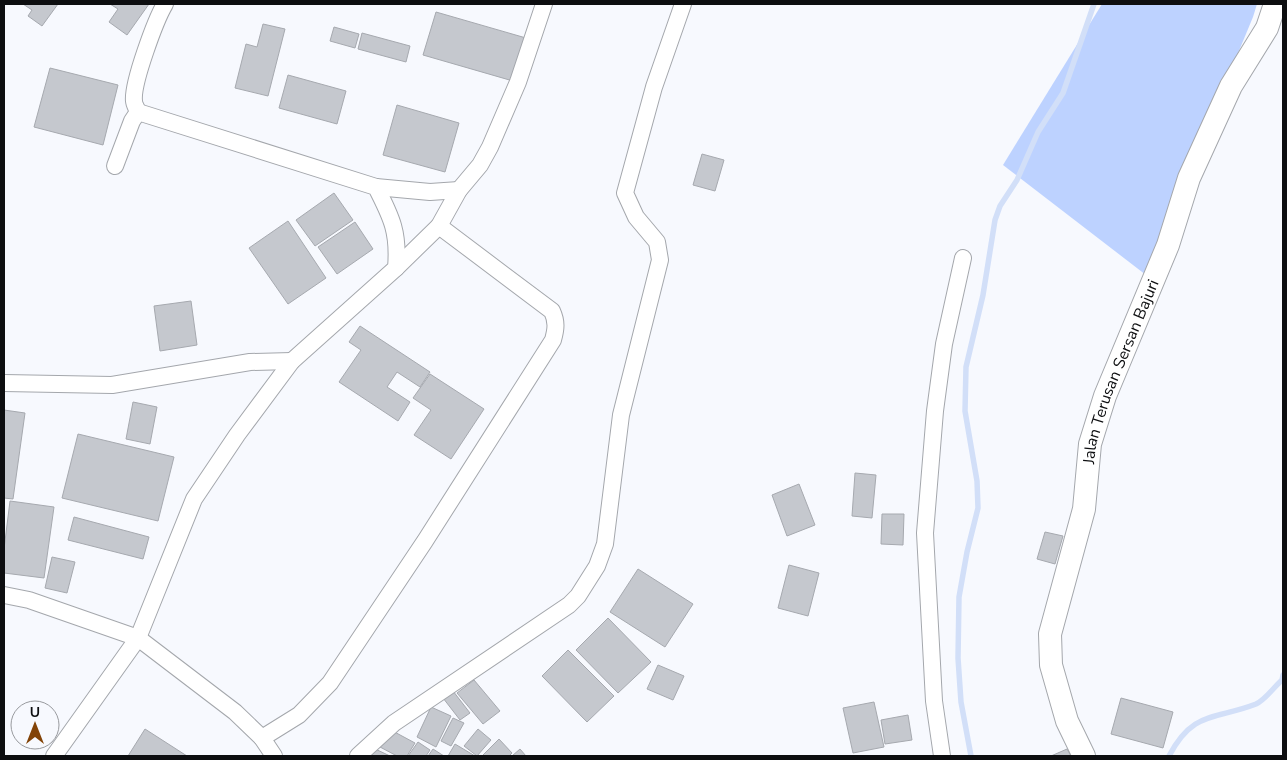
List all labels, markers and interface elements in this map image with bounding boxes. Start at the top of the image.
street label: Jalan Terusan Sersan Bajuri [1078,276,1165,466]
north arrow [10,700,60,750]
text: U [30,703,40,722]

